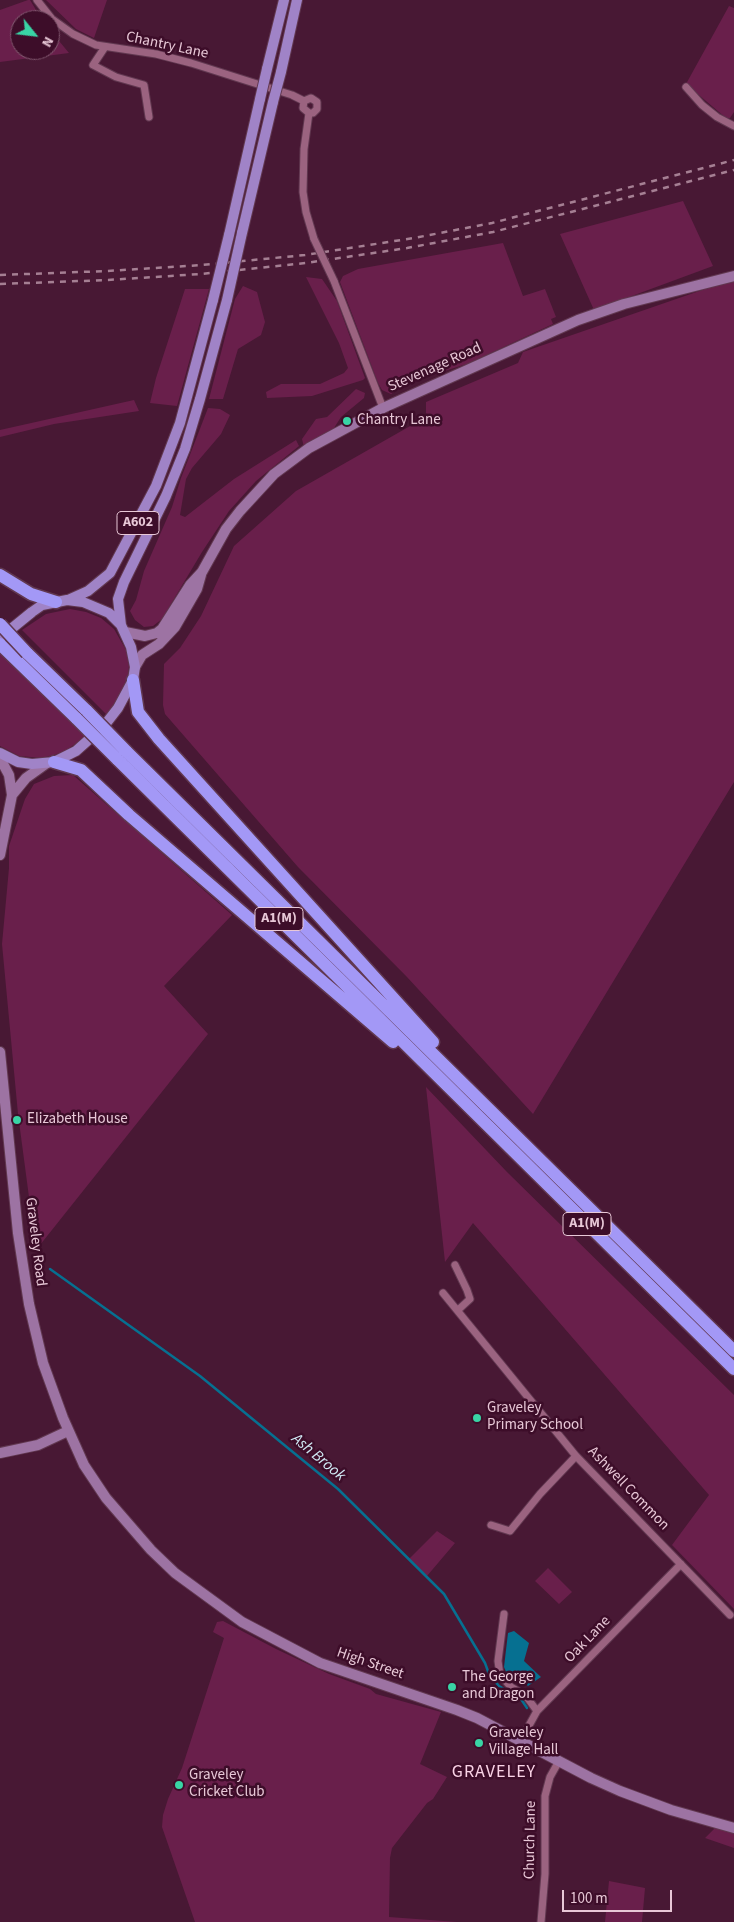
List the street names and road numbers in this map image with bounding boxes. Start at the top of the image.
street label: Chantry Lane [124,29,210,63]
street label: Stevenage Road [386,339,484,397]
road number: A602 [117,512,159,534]
road number: A1(M) [255,908,303,931]
street label: Graveley Road [21,1196,49,1288]
road number: A1(M) [563,1212,611,1236]
street label: Ashwell Common [583,1443,673,1535]
street label: Oak Lane [561,1613,615,1667]
street label: High Street [334,1644,406,1684]
street label: Church Lane [521,1801,541,1879]

